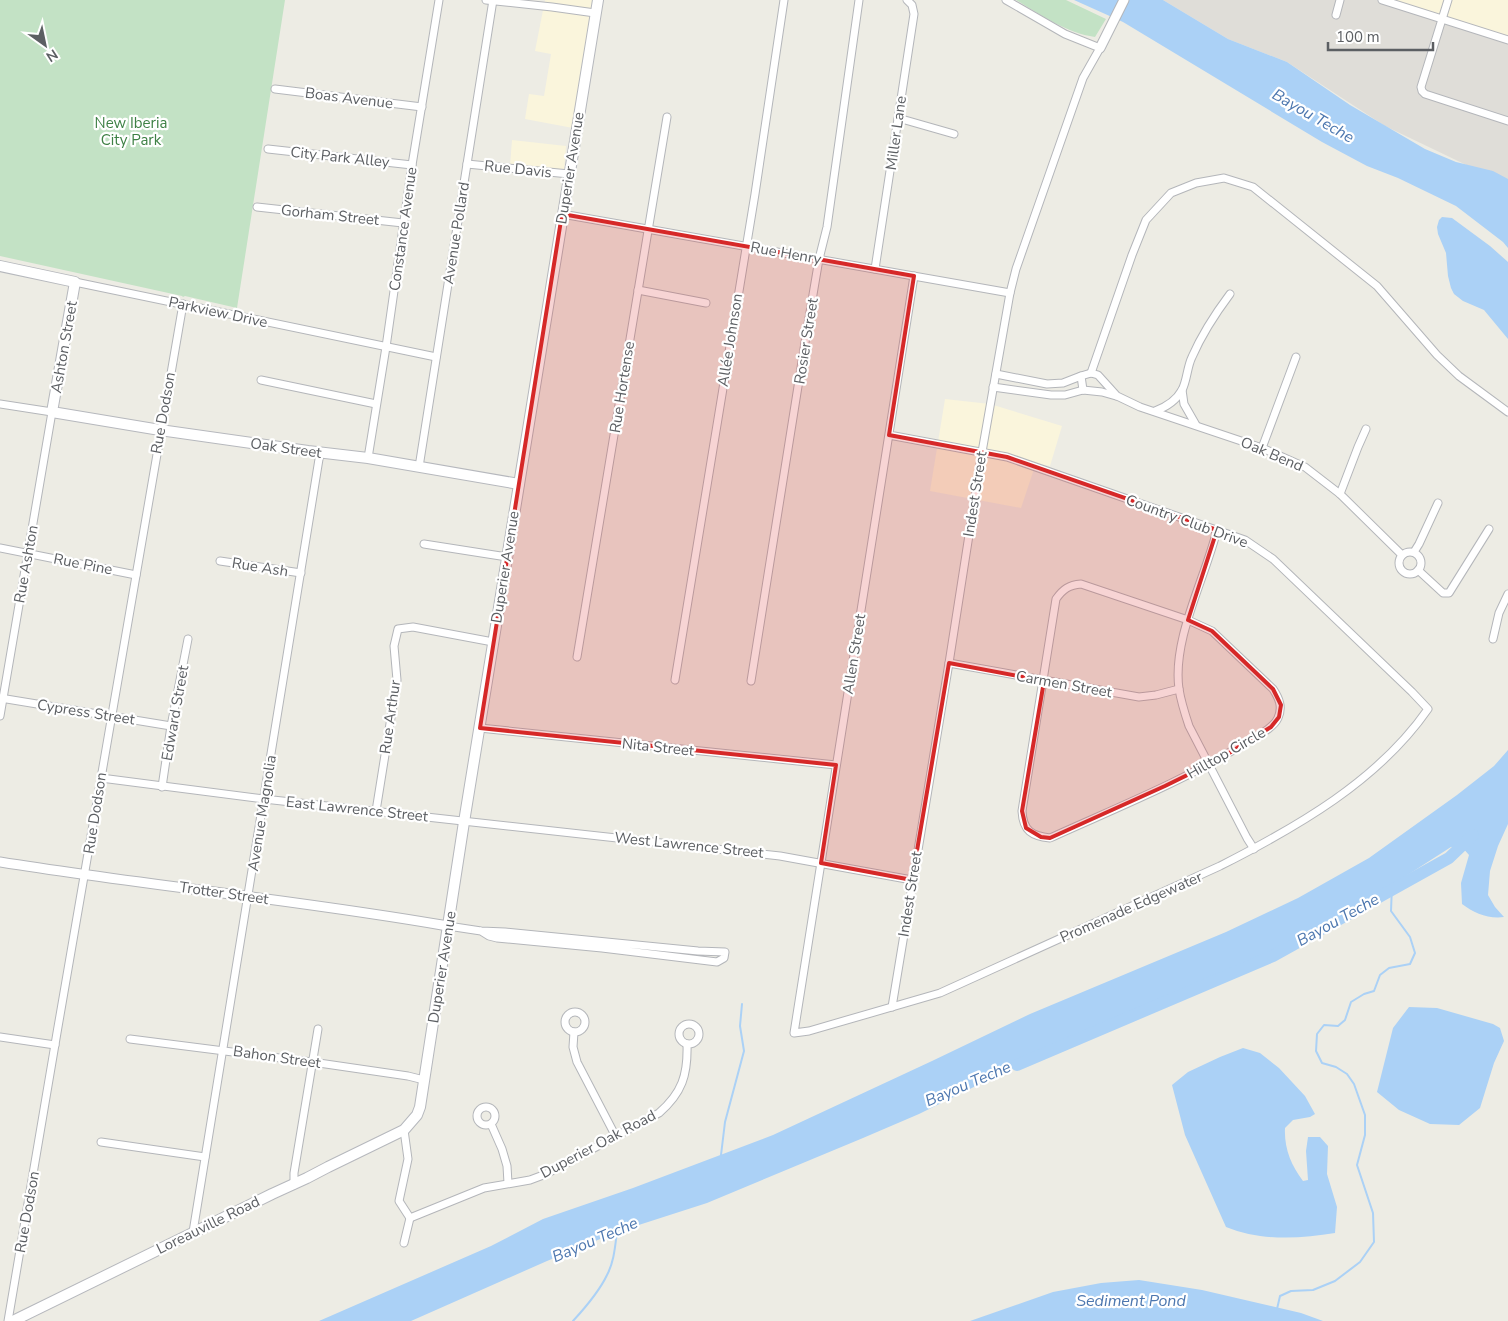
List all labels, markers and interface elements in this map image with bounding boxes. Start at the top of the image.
north arrow [20,20,70,70]
scale bar [1328,20,1433,52]
text: 100 m [1336,27,1380,47]
text: N [42,45,61,66]
street label: Boas Avenue [304,83,394,113]
water label: Bayou Teche [1268,84,1358,149]
street label: Miller Lane [881,95,911,171]
street label: Duperier Avenue [551,110,589,226]
park label: New Iberia City Park [95,113,167,150]
street label: City Park Alley [289,142,391,172]
street label: Rue Davis [483,156,553,182]
street label: Constance Avenue [384,166,422,292]
street label: Avenue Pollard [438,180,474,286]
street label: Gorham Street [280,200,381,230]
street label: Rue Henry [749,237,823,269]
street label: Parkview Drive [167,292,269,332]
street label: Allée Johnson [713,292,747,388]
street label: Rosier Street [789,296,823,386]
street label: Ashton Street [46,299,82,395]
street label: Rue Hortense [605,340,639,434]
street label: Rue Dodson [146,371,180,455]
street label: Oak Bend [1238,432,1306,476]
street label: Oak Street [249,433,324,463]
street label: Indest Street [958,449,992,538]
street label: Country Club Drive [1123,490,1251,552]
street label: Duperier Avenue [486,509,524,625]
street label: Rue Ashton [9,523,43,605]
street label: Rue Pine [52,548,114,580]
street label: Rue Ash [230,553,290,581]
street label: Allen Street [838,612,870,696]
street label: Edward Street [157,663,193,762]
street label: Carmen Street [1014,666,1114,702]
street label: Rue Arthur [375,678,405,755]
street label: Cypress Street [36,694,137,730]
street label: Hilltop Circle [1183,722,1269,784]
street label: Nita Street [621,733,696,761]
street label: Avenue Magnolia [243,754,281,872]
street label: Rue Dodson [79,771,111,855]
street label: East Lawrence Street [285,792,430,826]
street label: West Lawrence Street [613,827,765,863]
street label: Indest Street [893,849,927,938]
street label: Promenade Edgewater [1057,866,1206,947]
street label: Trotter Street [178,877,271,909]
water label: Bayou Teche [1293,888,1384,952]
street label: Duperier Avenue [423,909,461,1025]
street label: Bahon Street [232,1041,323,1073]
water label: Bayou Teche [922,1056,1015,1112]
street label: Duperier Oak Road [537,1105,659,1183]
street label: Rue Dodson [10,1170,44,1254]
street label: Loreauville Road [153,1191,263,1259]
water label: Bayou Teche [549,1212,642,1268]
water label: Sediment Pond [1076,1290,1186,1312]

